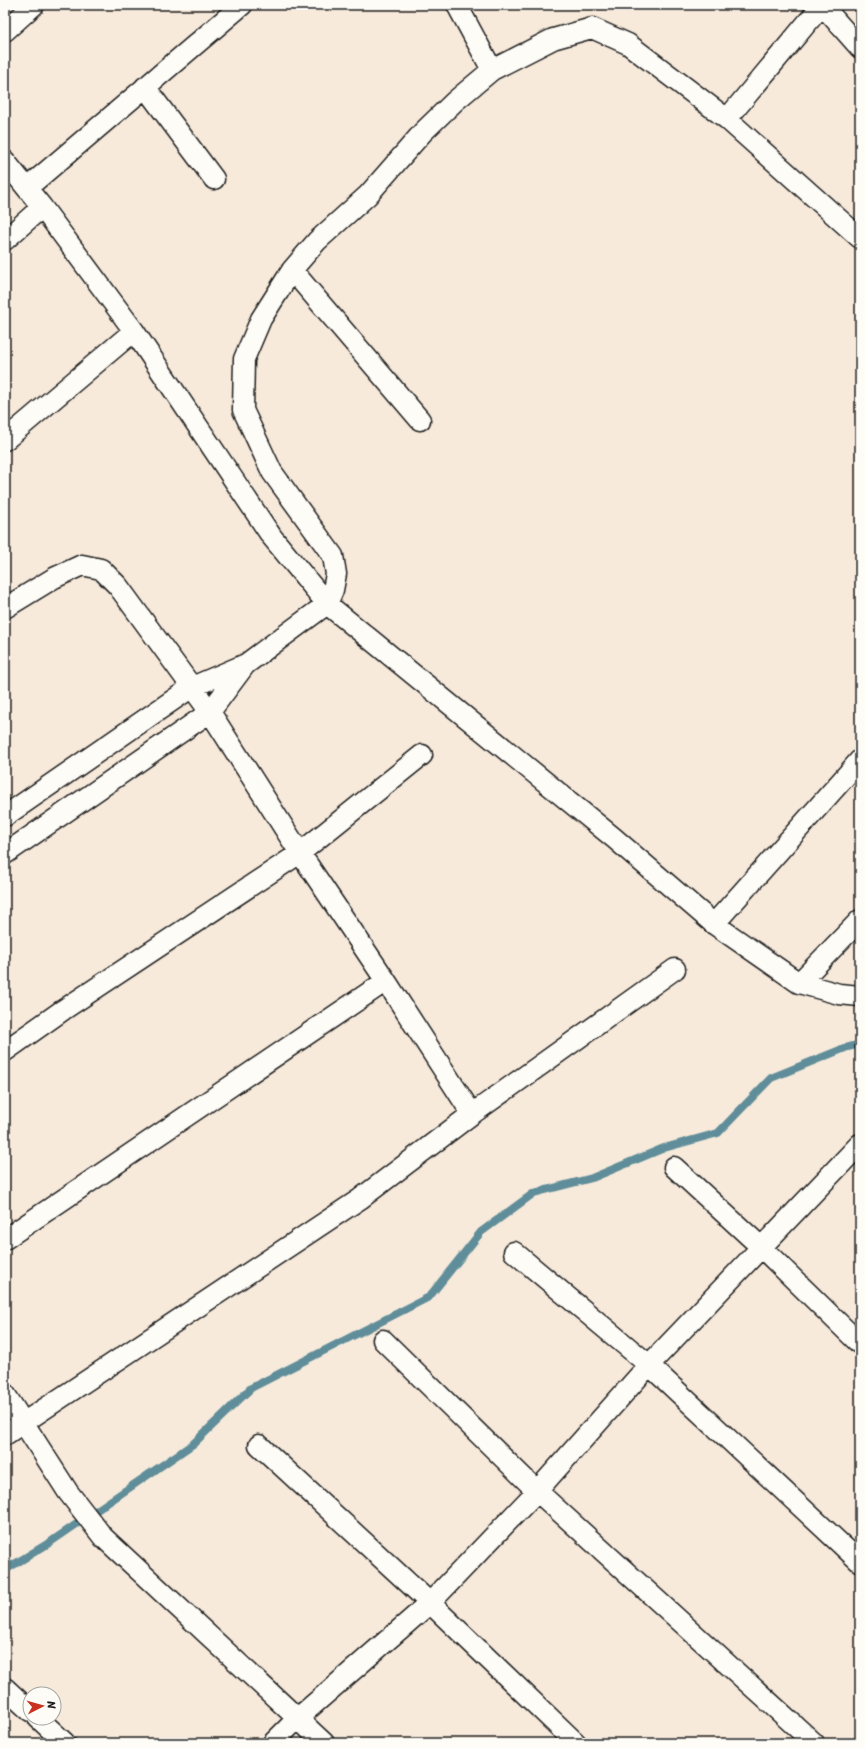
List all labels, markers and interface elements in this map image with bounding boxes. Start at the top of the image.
north arrow [22,1686,62,1726]
text: N [41,1699,61,1710]

